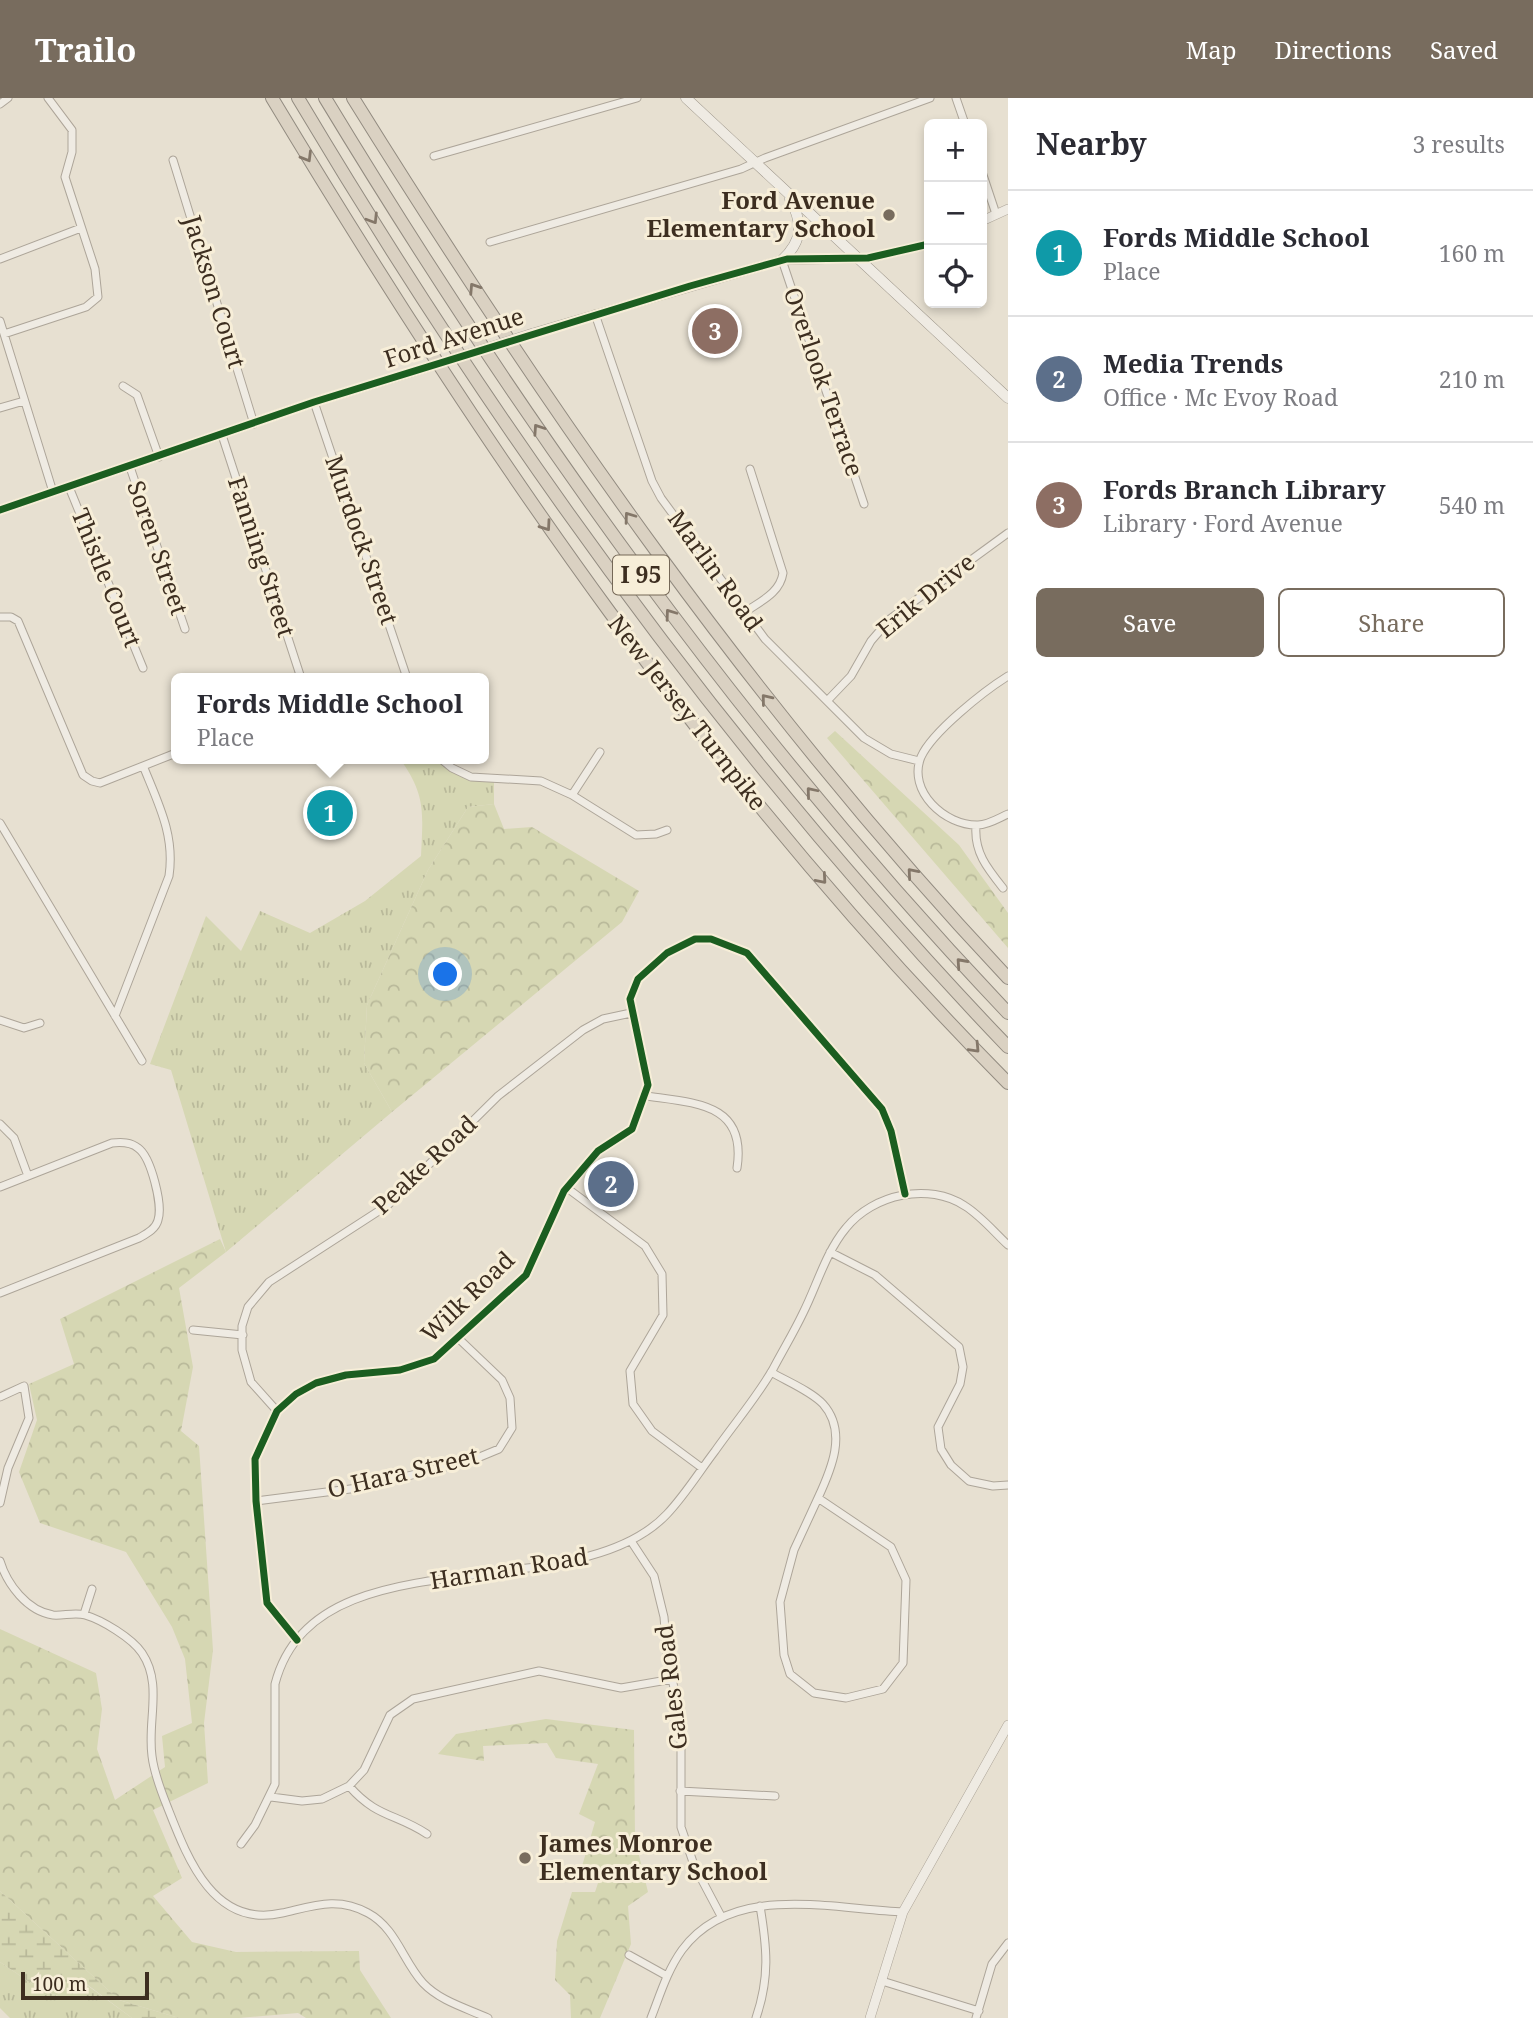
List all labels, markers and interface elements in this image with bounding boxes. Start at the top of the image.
text: Trailo [35,27,136,72]
text: Map [1186,33,1237,66]
text: Directions [1275,33,1392,66]
text: Saved [1430,33,1498,66]
map controls [924,119,987,308]
button: + [924,119,987,182]
text: Nearby [1036,123,1147,164]
text: 3 results [1412,128,1505,160]
one-way arrow [299,149,312,162]
button: − [924,182,987,245]
place label: Ford Avenue Elementary School [646,183,876,244]
marker: Ford Avenue Elementary School [881,207,897,223]
street label: Jackson Court [176,210,254,372]
one-way arrow [364,211,377,224]
text: Fords Middle School [1103,219,1369,255]
text: 1 [1053,237,1066,269]
text: 160 m [1439,237,1505,269]
button: locate [924,245,987,308]
text: Place [1103,255,1161,287]
one-way arrow [469,283,482,296]
street label: Overlook Terrace [777,283,872,480]
street label: Ford Avenue [379,298,528,375]
pin: 3 [692,305,738,357]
text: Media Trends [1103,345,1283,381]
text: 2 [1053,363,1066,395]
text: 210 m [1439,363,1505,395]
text: Office · Mc Evoy Road [1103,381,1338,413]
one-way arrow [533,423,546,436]
street label: Murdock Street [318,451,407,628]
text: Fords Branch Library [1103,471,1385,507]
street label: Fanning Street [221,472,304,641]
street label: Soren Street [120,476,197,619]
text: 3 [1053,489,1066,521]
text: 540 m [1439,489,1505,521]
street label: Thistle Court [65,503,150,652]
street label: Marlin Road [661,503,771,637]
text: Library · Ford Avenue [1103,507,1343,539]
one-way arrow [625,512,637,525]
one-way arrow [538,519,550,531]
street label: Erik Drive [869,545,981,645]
road number: I 95 [613,555,669,594]
button: Save [1036,588,1264,657]
button: Share [1278,588,1505,657]
street label: New Jersey Turnpike [601,607,775,817]
one-way arrow [665,609,678,622]
popup [171,673,489,764]
text: Fords Middle School [197,685,463,721]
one-way arrow [762,694,774,707]
text: Place [197,721,254,753]
pin: 1 [307,787,353,839]
one-way arrow [807,787,819,800]
one-way arrow [908,868,920,881]
one-way arrow [814,871,826,884]
your location [428,957,462,991]
one-way arrow [957,958,969,971]
one-way arrow [966,1039,979,1052]
street label: Peake Road [365,1107,483,1221]
pin: 2 [588,1158,634,1210]
street label: Wilk Road [413,1243,521,1349]
street label: O Hara Street [324,1438,481,1505]
street label: Harman Road [427,1539,590,1596]
street label: Gales Road [646,1622,695,1752]
place label: James Monroe Elementary School [538,1826,768,1887]
marker: James Monroe Elementary School [517,1850,533,1866]
scale bar [21,1969,149,2001]
text: 100 m [32,1971,87,1997]

